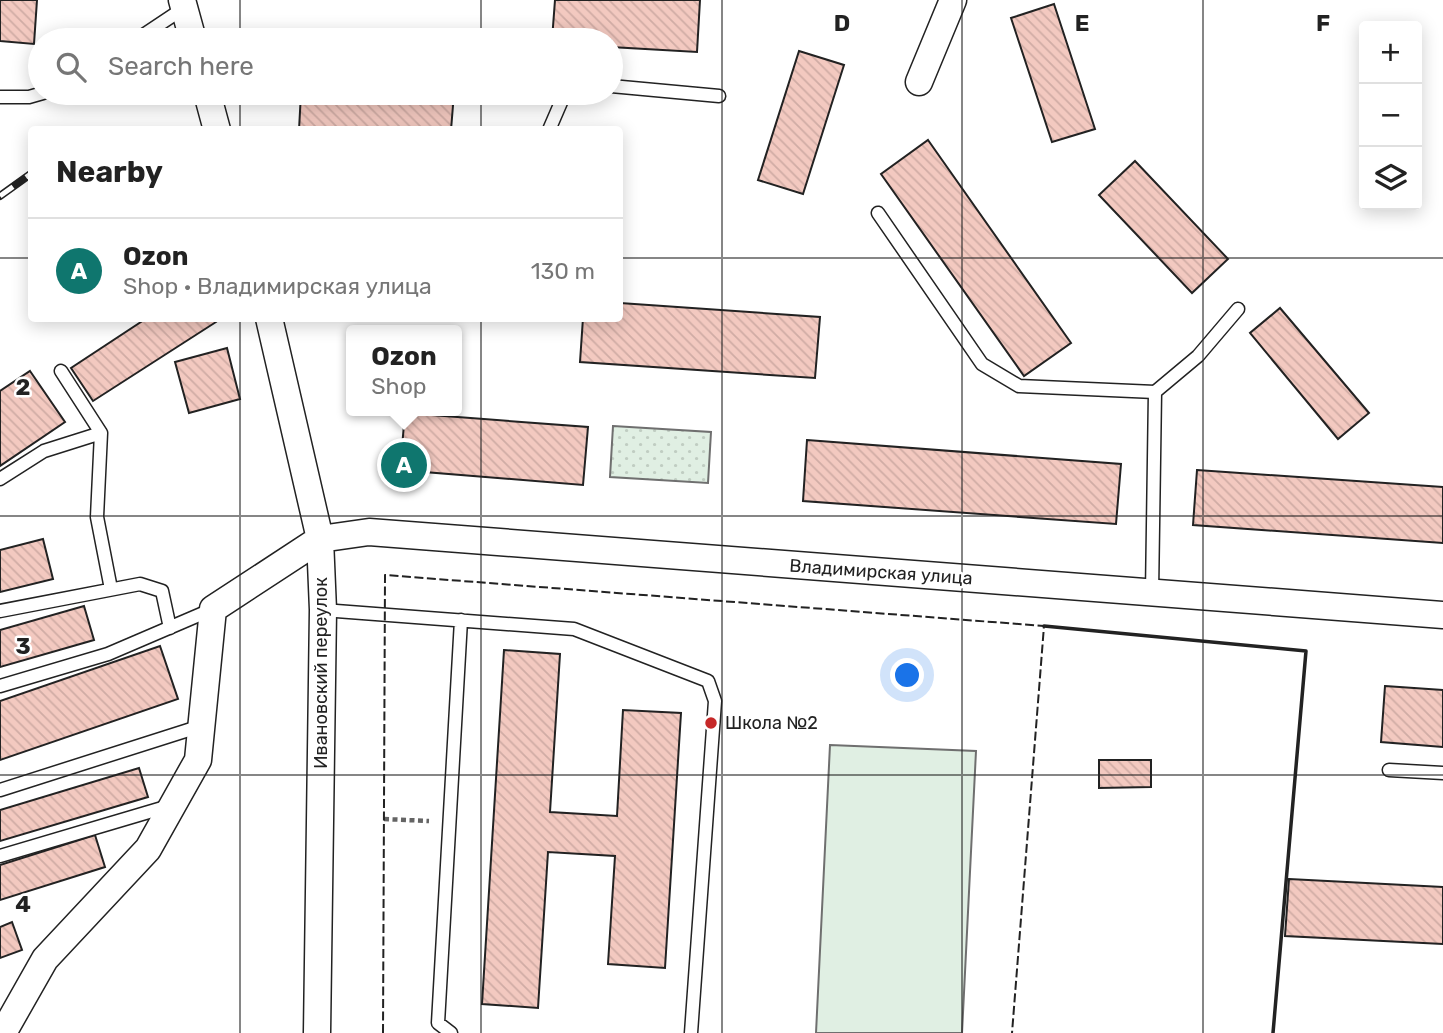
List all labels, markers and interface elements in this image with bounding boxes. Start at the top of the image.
text: D [834,9,850,37]
text: E [1075,9,1089,37]
text: F [1316,9,1330,37]
map controls [1359,21,1422,210]
button: + [1359,21,1422,84]
search box [28,28,623,105]
icon: search [52,48,90,86]
text: Search here [108,51,254,82]
button: − [1359,84,1422,147]
button: layers [1359,147,1422,210]
text: Nearby [56,154,163,190]
text: Ozon [123,241,188,272]
text: A [71,257,87,285]
text: 130 m [531,257,595,285]
text: Shop · Владимирская улица [123,272,432,300]
popup [346,325,462,416]
text: Ozon [371,341,437,372]
text: Shop [371,372,427,400]
text: 2 [16,373,30,401]
pin: A [381,439,427,491]
street label: Владимирская улица [789,555,973,589]
street label: Ивановский переулок [310,577,332,769]
text: 3 [15,632,31,660]
your location [890,658,924,692]
place label: Школа №2 [725,712,818,734]
marker: Школа №2 [703,715,719,731]
text: 4 [15,890,31,918]

